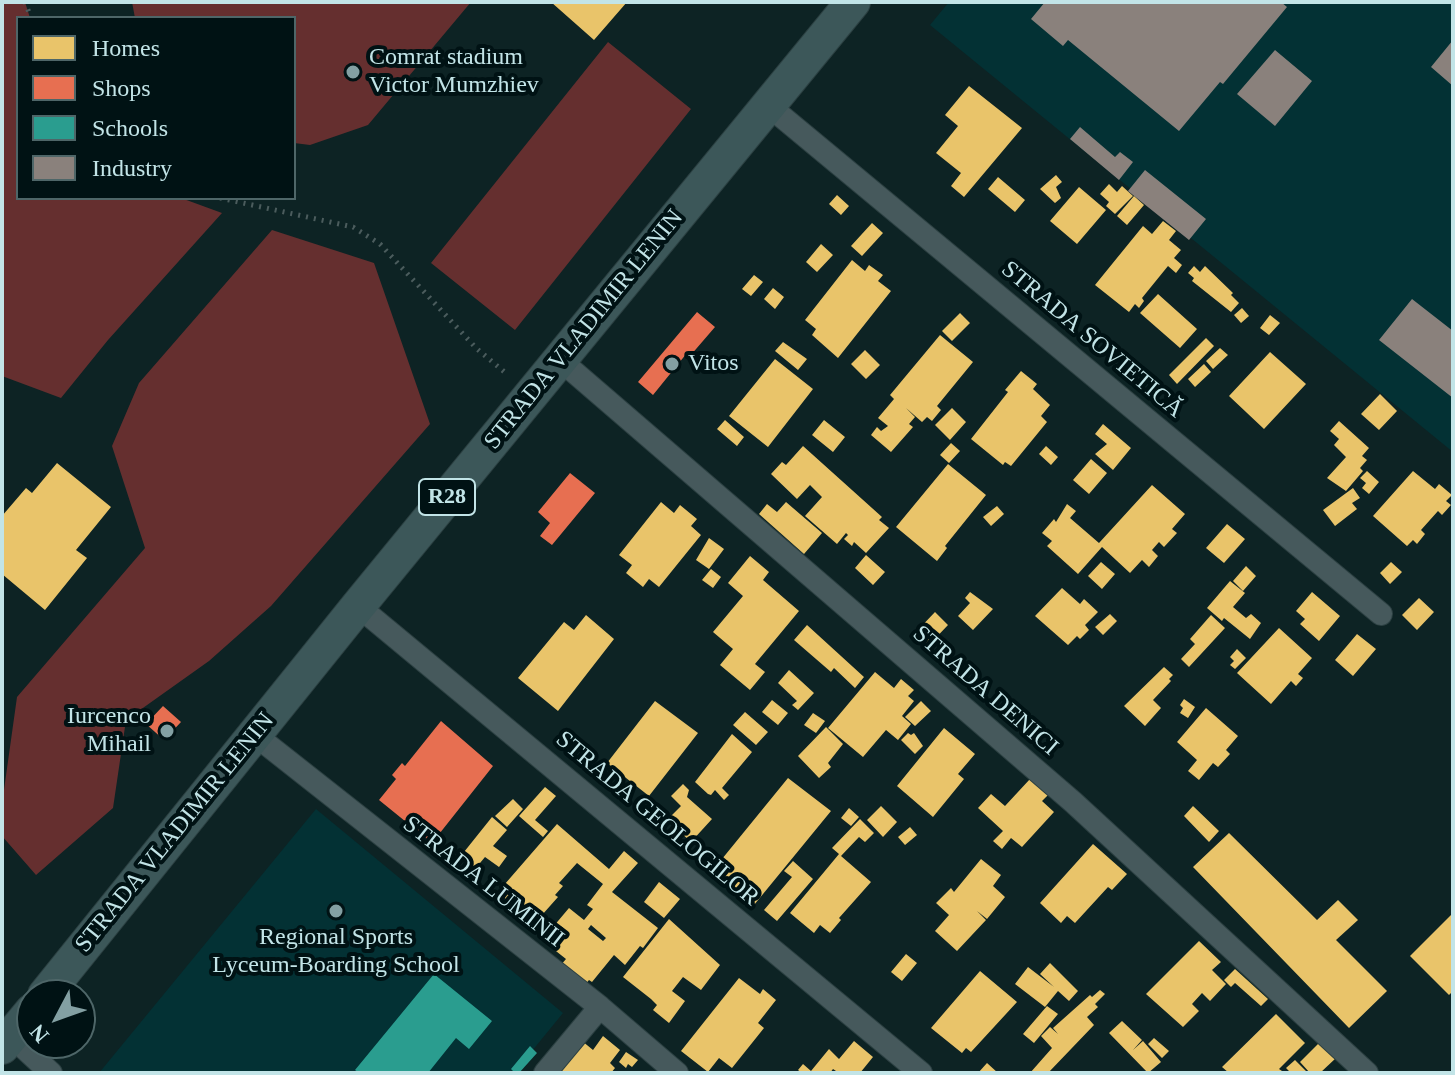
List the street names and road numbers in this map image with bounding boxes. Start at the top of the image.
street label: STRADA VLADIMIR LENIN [478,204,690,456]
street label: STRADA SOVIETICĂ [995,255,1189,425]
road number: R28 [419,479,475,515]
street label: STRADA DENICI [906,620,1064,762]
street label: STRADA VLADIMIR LENIN [69,707,281,959]
street label: STRADA GEOLOGILOR [549,725,765,913]
street label: STRADA LUMINII [397,810,569,954]

